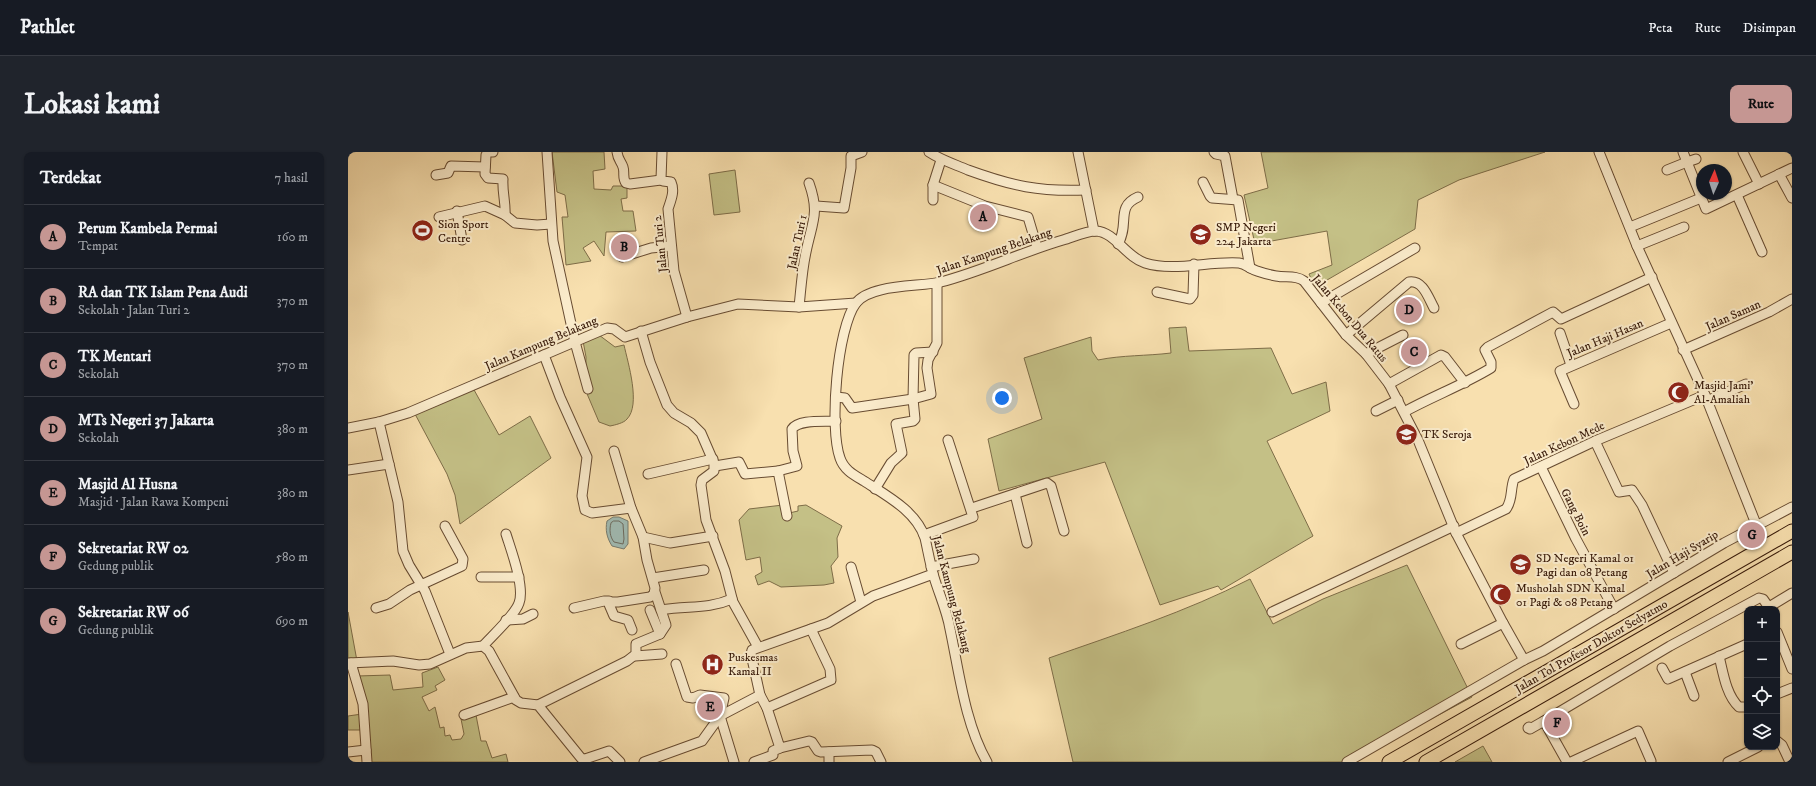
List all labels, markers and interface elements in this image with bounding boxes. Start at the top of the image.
text: Pathlet [20,16,75,39]
text: Peta [1648,19,1673,37]
text: Rute [1695,19,1721,37]
text: Disimpan [1743,19,1796,37]
button: Rute [1730,85,1792,123]
text: Lokasi kami [24,87,160,122]
north arrow [1696,164,1732,200]
text: Terdekat [40,167,101,189]
text: 7 hasil [274,170,308,186]
pin: A [970,202,996,232]
street label: Jalan Turi 1 [784,213,811,272]
street label: Jalan Turi 2 [650,215,671,274]
place label: Sion Sport Centre [438,217,489,246]
sports icon: Sion Sport Centre [410,218,436,244]
text: Perum Kambela Permai [78,219,217,238]
place label: SMP Negeri 224 Jakarta [1216,220,1276,249]
school or university icon: SMP Negeri 224 Jakarta [1187,221,1213,247]
street label: Jalan Kampung Belakang [934,225,1054,279]
text: A [49,229,57,245]
text: 160 m [277,229,308,245]
pin: B [611,232,637,262]
text: Tempat [78,238,118,254]
street label: Jalan Kebon Dua Ratus [1308,271,1391,365]
text: RA dan TK Islam Pena Audi [78,283,248,302]
text: B [49,293,57,309]
text: 370 m [277,293,308,309]
pin: D [1396,295,1422,325]
street label: Jalan Saman [1702,296,1764,335]
text: Sekolah · Jalan Turi 2 [78,302,190,318]
street label: Jalan Kampung Belakang [482,313,600,374]
street label: Jalan Haji Hasan [1564,315,1646,362]
pin: C [1401,337,1427,367]
text: TK Mentari [78,347,151,366]
text: C [49,357,57,373]
text: 370 m [277,357,308,373]
text: Sekolah [78,366,119,382]
place label: Masjid Jami' Al-Amaliah [1694,378,1753,407]
mosque icon: Masjid Jami' Al-Amaliah [1666,379,1692,405]
your location [992,388,1012,408]
text: MTs Negeri 37 Jakarta [78,411,214,430]
street label: Jalan Kebon Mede [1520,418,1607,469]
text: D [48,421,58,437]
text: 380 m [277,421,308,437]
school or university icon: TK Seroja [1394,421,1420,447]
place label: TK Seroja [1422,427,1473,442]
text: Sekolah [78,430,119,446]
text: Masjid Al Husna [78,475,177,494]
text: E [48,485,58,501]
text: 380 m [277,485,308,501]
street label: Gang Boin [1557,486,1594,539]
text: Masjid · Jalan Rawa Kompeni [78,494,229,510]
pin: G [1739,520,1765,550]
street label: Jalan Haji Syarip [1643,527,1721,582]
street label: Jalan Kampung Belakang [928,533,974,654]
text: Sekretariat RW 02 [78,539,188,558]
text: F [49,549,57,565]
text: 580 m [276,549,308,565]
place label: SD Negeri Kamal 01 Pagi dan 08 Petang [1536,551,1634,580]
school or university icon: SD Negeri Kamal 01 Pagi dan 08 Petang [1507,552,1533,578]
text: Gedung publik [78,558,154,574]
place label: Musholah SDN Kamal 01 Pagi & 08 Petang [1516,581,1625,610]
mosque icon: Musholah SDN Kamal 01 Pagi & 08 Petang [1487,582,1513,608]
street label: Jalan Tol Profesor Doktor Sedyatmo [1511,596,1670,697]
text: Sekretariat RW 06 [78,603,189,622]
map controls [1744,606,1780,750]
button: + [1744,606,1780,642]
text: G [48,613,58,629]
text: 690 m [275,613,308,629]
text: Gedung publik [78,622,154,638]
button: − [1744,642,1780,678]
place label: Puskesmas Kamal II [728,650,778,679]
hospital icon: Puskesmas Kamal II [700,651,726,677]
button: locate [1744,678,1780,714]
pin: E [697,692,723,722]
pin: F [1544,708,1570,738]
button: layers [1744,714,1780,750]

